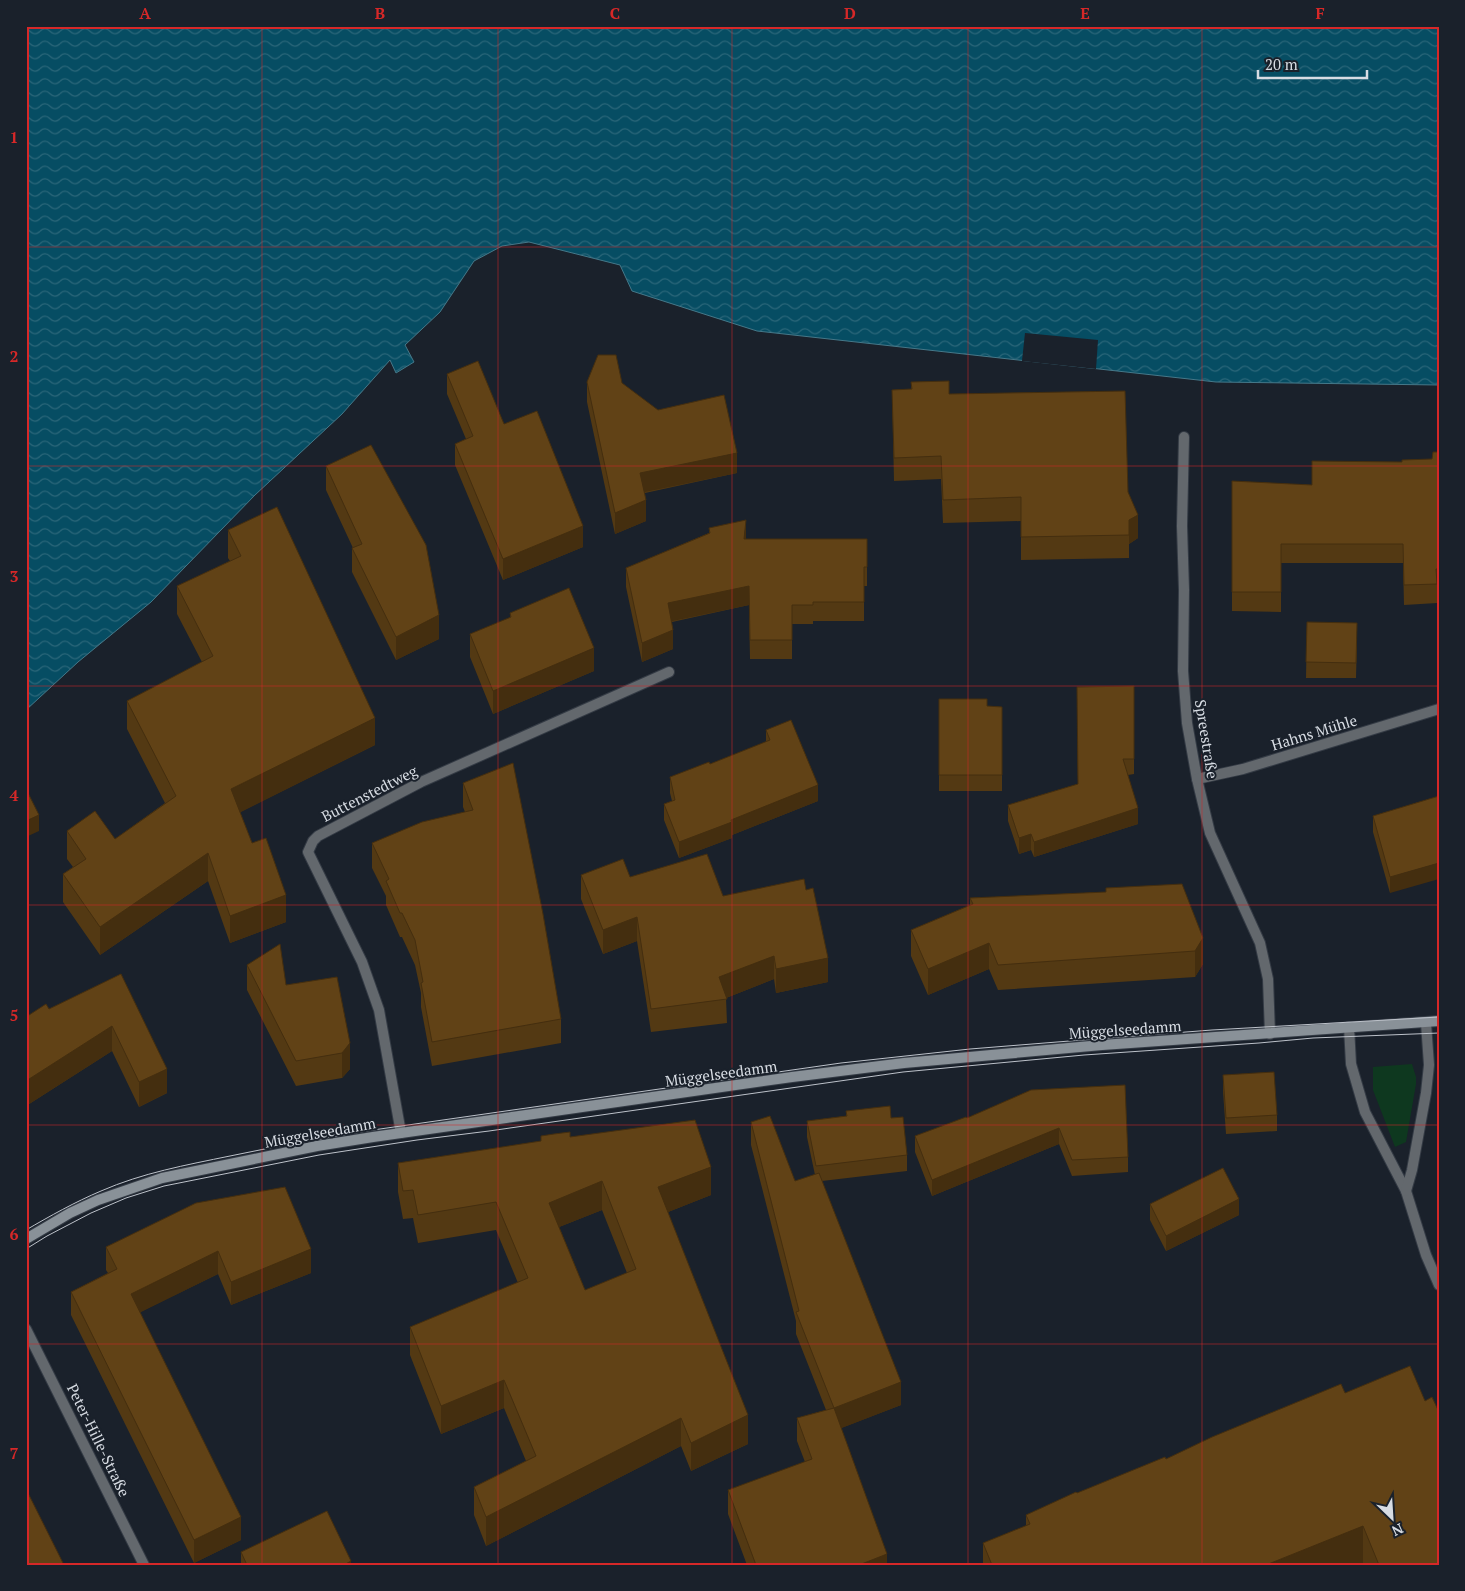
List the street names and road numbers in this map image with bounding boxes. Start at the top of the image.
street label: Spreestraße [1191,698,1223,780]
street label: Hahns Mühle [1269,709,1359,755]
street label: Buttenstedtweg [318,760,421,826]
street label: Müggelseedamm [1068,1015,1182,1043]
street label: Müggelseedamm [664,1055,778,1091]
street label: Müggelseedamm [263,1112,377,1152]
street label: Peter-Hille-Straße [63,1380,135,1500]

